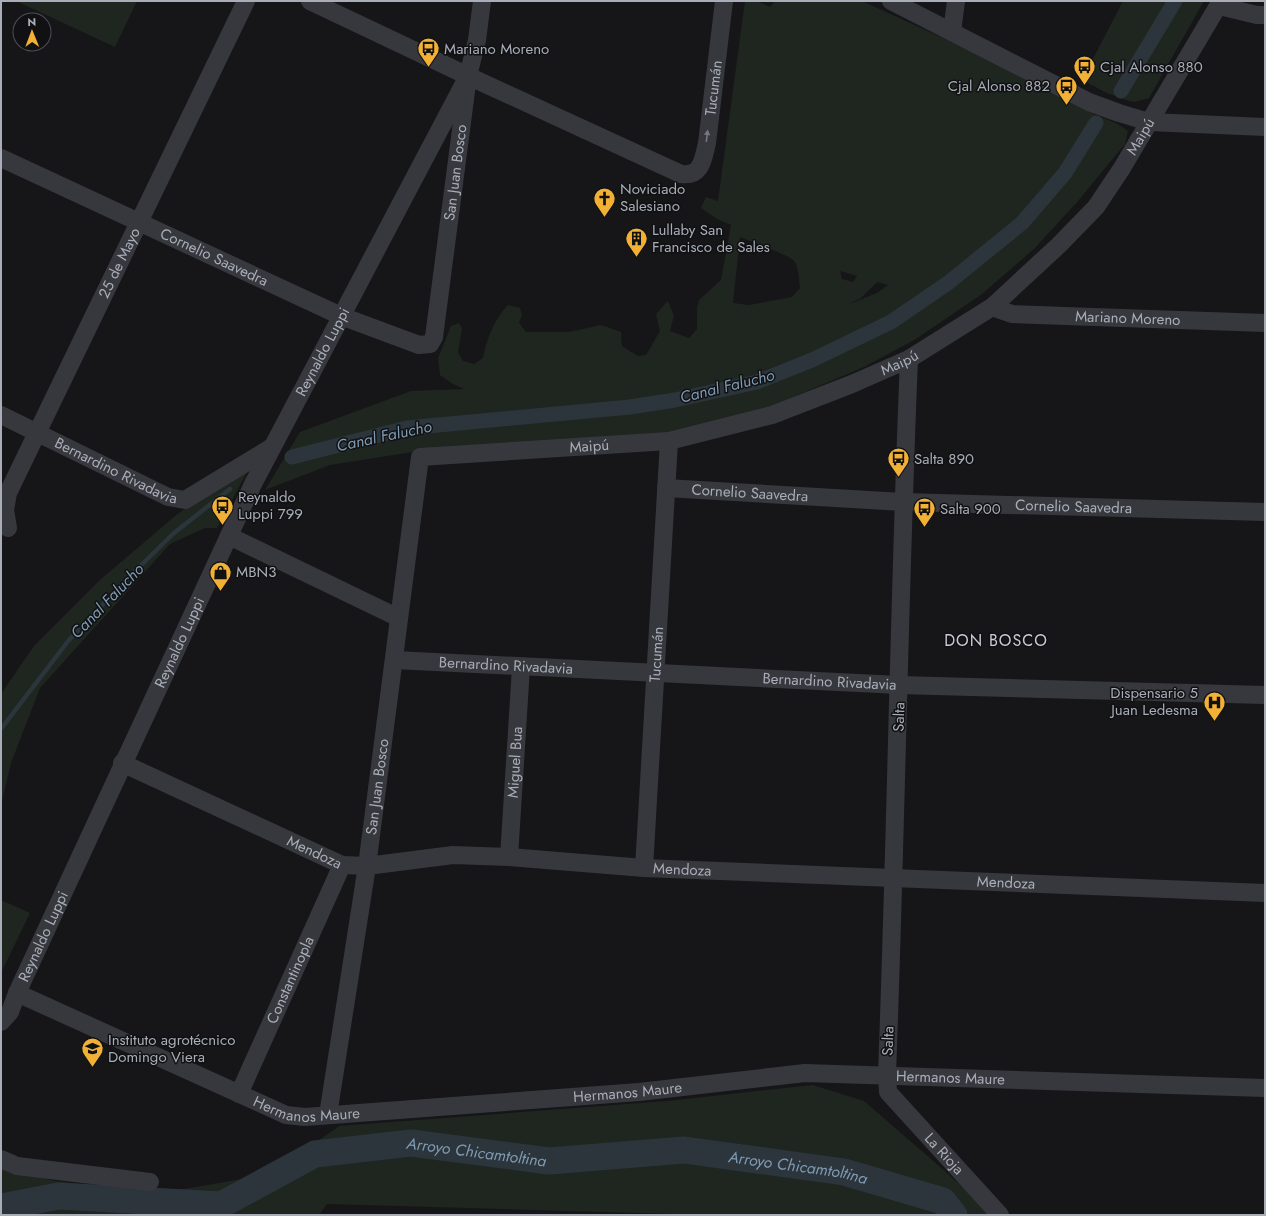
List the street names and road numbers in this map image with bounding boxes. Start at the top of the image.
street label: Tucumán [699,59,728,117]
street label: Maipú [1121,114,1160,159]
street label: San Juan Bosco [438,123,473,222]
street label: Cornelio Saavedra [156,222,272,292]
street label: 25 de Mayo [93,224,146,302]
street label: Reynaldo Luppi [290,304,355,400]
street label: Mariano Moreno [1075,305,1181,331]
street label: Maipú [877,345,923,381]
street label: Bernardino Rivadavia [51,432,179,509]
street label: Maipú [569,434,610,458]
street label: Cornelio Saavedra [691,479,809,507]
street label: Cornelio Saavedra [1015,494,1132,519]
street label: Reynaldo Luppi [149,594,210,692]
street label: Tucumán [644,626,669,683]
street label: Bernardino Rivadavia [438,651,573,680]
street label: Bernardino Rivadavia [762,667,897,696]
street label: Salta [887,702,911,732]
street label: Miguel Bua [502,726,528,799]
street label: San Juan Bosco [360,737,394,836]
street label: Mendoza [283,830,345,874]
street label: Mendoza [653,857,712,882]
street label: Mendoza [976,870,1036,895]
street label: Reynaldo Luppi [13,888,74,985]
street label: Constantinopla [261,933,320,1027]
street label: Salta [876,1026,900,1056]
street label: Hermanos Maure [896,1065,1006,1091]
street label: Hermanos Maure [572,1076,683,1108]
street label: Hermanos Maure [250,1091,361,1128]
street label: La Rioja [919,1128,969,1180]

